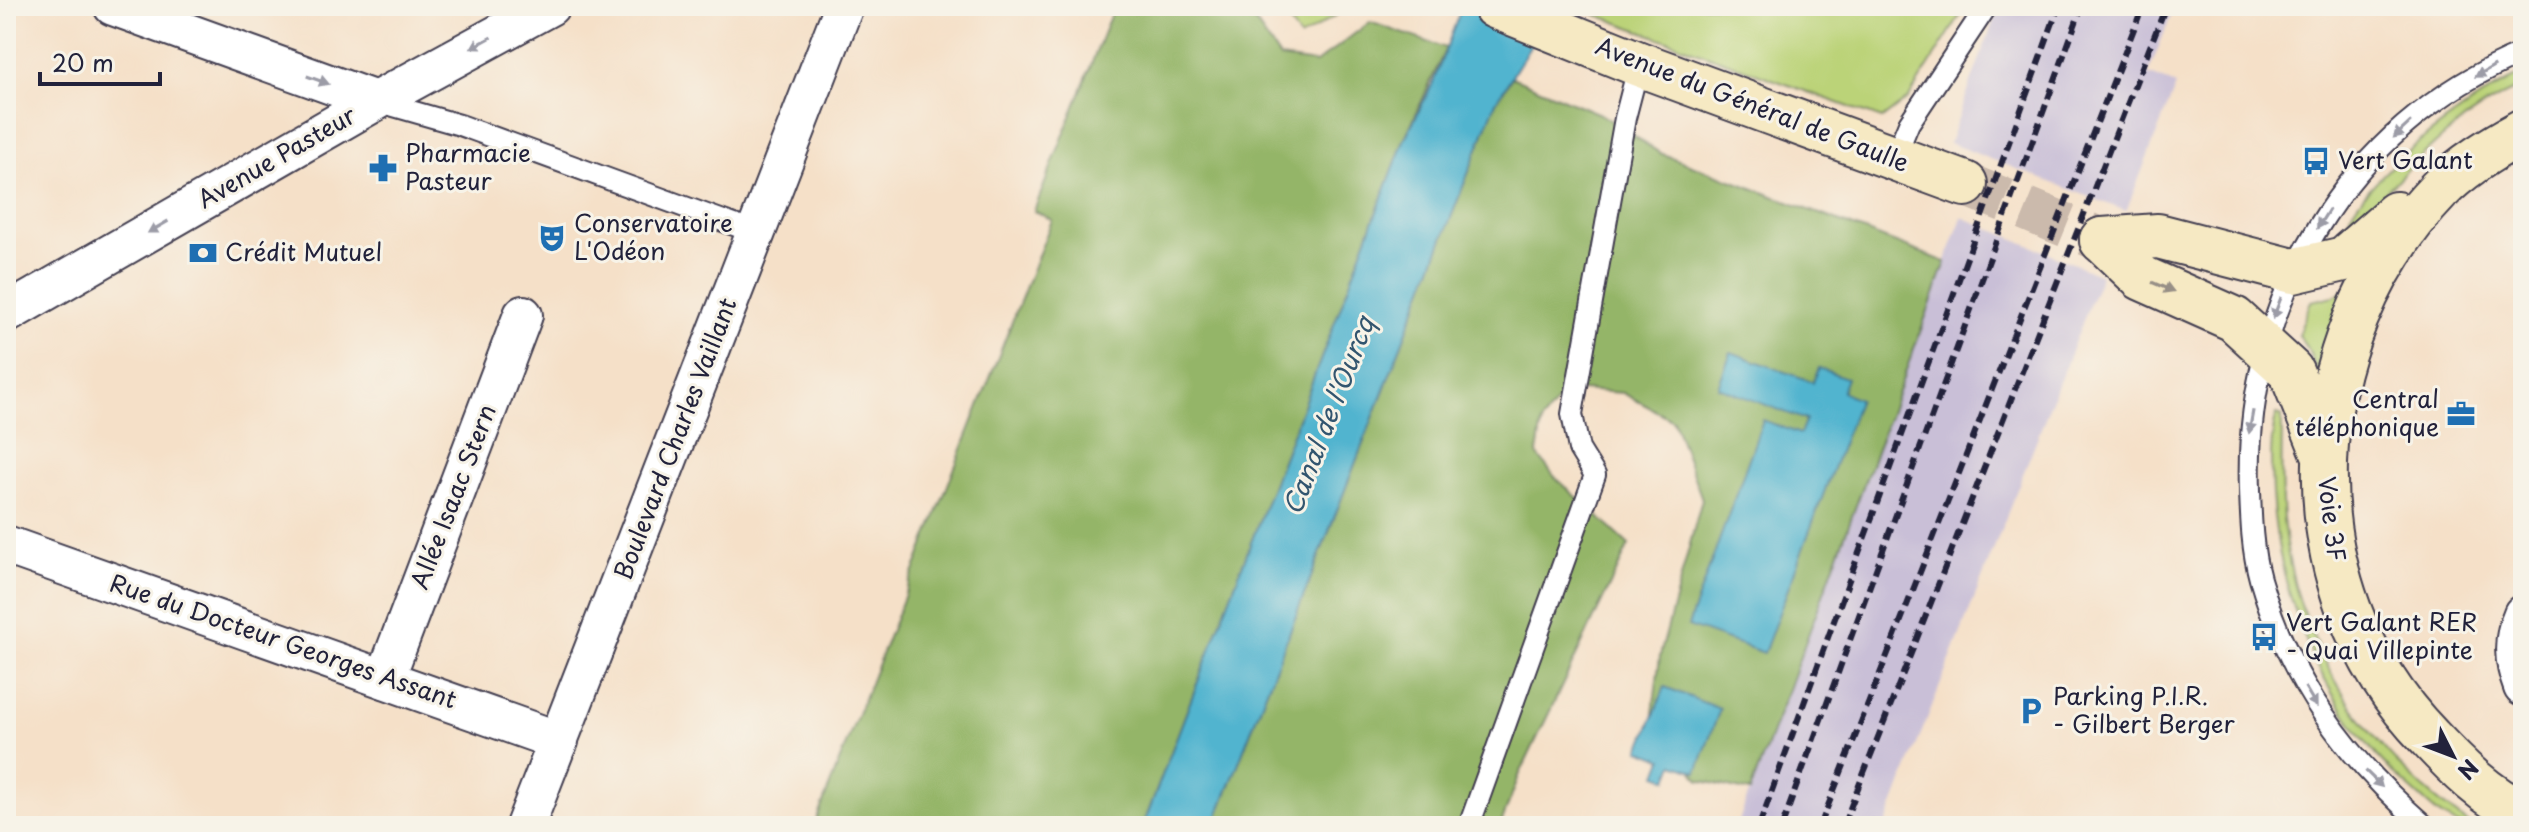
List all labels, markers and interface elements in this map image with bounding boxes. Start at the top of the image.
street label: Avenue du Général de Gaulle [1591,27,1914,180]
scale bar [40,36,160,86]
one-way arrow [470,37,493,50]
text: 20 m [52,44,114,80]
one-way arrow [2474,63,2496,77]
one-way arrow [306,74,330,87]
street label: Avenue Pasteur [190,96,363,216]
one-way arrow [2393,120,2412,138]
place label: Pharmacie Pasteur [405,134,531,198]
place label: Vert Galant [2338,141,2473,177]
bus stop icon: Vert Galant [2301,146,2331,176]
pharmacy icon: Pharmacie Pasteur [368,153,398,183]
place label: Conservatoire L'Odéon [574,204,733,268]
one-way arrow [2316,208,2331,231]
one-way arrow [147,220,169,234]
theatre icon: Conservatoire L'Odéon [537,223,567,253]
place label: Crédit Mutuel [225,233,382,269]
bank icon: Crédit Mutuel [188,238,218,268]
one-way arrow [2152,280,2175,293]
street label: Boulevard Charles Vaillant [604,292,745,584]
one-way arrow [2270,296,2283,320]
water label: Canal de l'Ourcq [1272,308,1384,520]
place label: Central téléphonique [2295,380,2439,444]
street label: Allée Isaac Stern [400,399,504,594]
office icon: Central téléphonique [2446,399,2476,429]
one-way arrow [2244,410,2256,435]
street label: Voie 3F [2310,474,2356,563]
street label: Rue du Docteur Georges Assant [105,564,462,717]
place label: Vert Galant RER - Quai Villepinte [2286,603,2477,667]
bus stop icon: Vert Galant RER - Quai Villepinte [2249,622,2279,652]
place label: Parking P.I.R. - Gilbert Berger [2053,677,2236,741]
one-way arrow [2304,686,2318,708]
parking icon: Parking P.I.R. - Gilbert Berger [2016,696,2046,726]
north arrow [2413,716,2493,796]
text: N [2451,753,2487,788]
one-way arrow [2364,769,2383,788]

